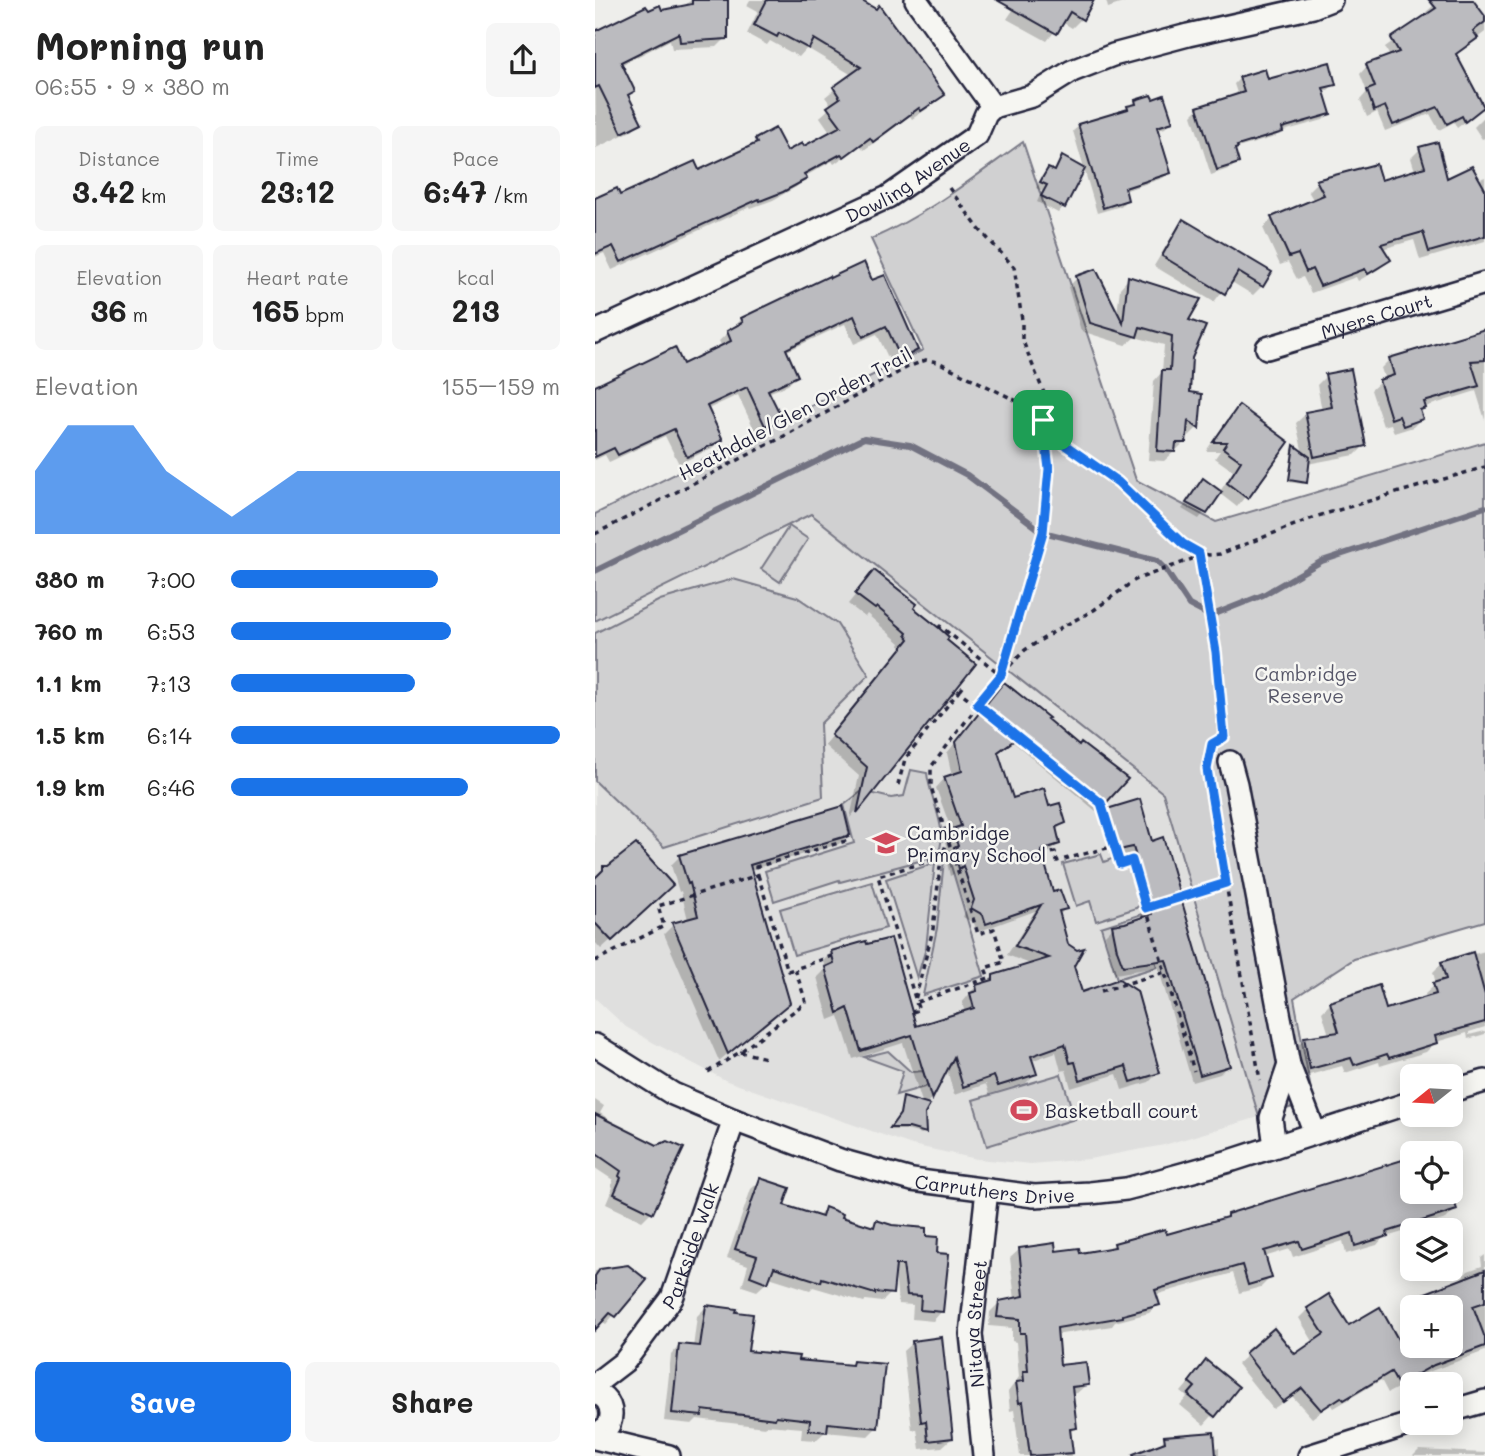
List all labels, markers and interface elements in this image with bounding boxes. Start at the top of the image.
text: Morning run [35,20,265,70]
button: share [486,23,560,97]
text: 06:55 · 9 × 380 m [35,71,230,101]
street label: Dowling Avenue [841,131,975,228]
text: Distance [78,146,160,171]
text: Time [276,146,319,171]
text: Pace [453,146,499,171]
text: 3.42 [72,171,135,211]
text: 23:12 [260,171,335,211]
text: 6:47 [423,171,487,211]
text: km [135,183,166,208]
text: /km [487,183,528,208]
text: Elevation [77,265,162,290]
text: Heart rate [246,265,349,290]
text: kcal [457,265,495,290]
street label: Myers Court [1318,287,1435,344]
text: 36 [90,290,127,330]
text: 165 [250,290,299,330]
text: 213 [452,290,500,330]
text: m [127,302,148,327]
text: bpm [299,302,345,327]
street label: Heathdale/Glen Orden Trail [674,341,916,485]
text: Elevation [35,371,138,401]
text: 155–159 m [441,371,560,401]
pin [1013,390,1073,450]
icon: arrive [1024,401,1062,439]
text: 380 m [35,564,104,594]
text: 7:00 [147,564,195,594]
text: 760 m [35,616,103,646]
text: 6:53 [147,616,195,646]
park label: Cambridge Reserve [1255,661,1357,708]
text: 1.1 km [35,668,101,698]
text: 7:13 [147,668,191,698]
text: 1.5 km [35,720,105,750]
text: 6:14 [147,720,192,750]
text: 1.9 km [35,772,105,802]
text: 6:46 [147,772,195,802]
place label: Cambridge Primary School [907,820,1046,867]
school or university icon: Cambridge Primary School [871,828,901,858]
north arrow [1400,1064,1463,1127]
map controls [1400,1064,1463,1435]
sports icon: Basketball court [1009,1095,1039,1125]
place label: Basketball court [1045,1098,1198,1123]
button: locate [1400,1141,1463,1204]
street label: Carruthers Drive [913,1168,1076,1209]
street label: Parkside Walk [656,1179,724,1314]
button: layers [1400,1218,1463,1281]
street label: Nitaya Street [958,1259,992,1389]
button: + [1400,1295,1463,1358]
button: Save [35,1362,291,1442]
button: Share [305,1362,560,1442]
button: − [1400,1372,1463,1435]

